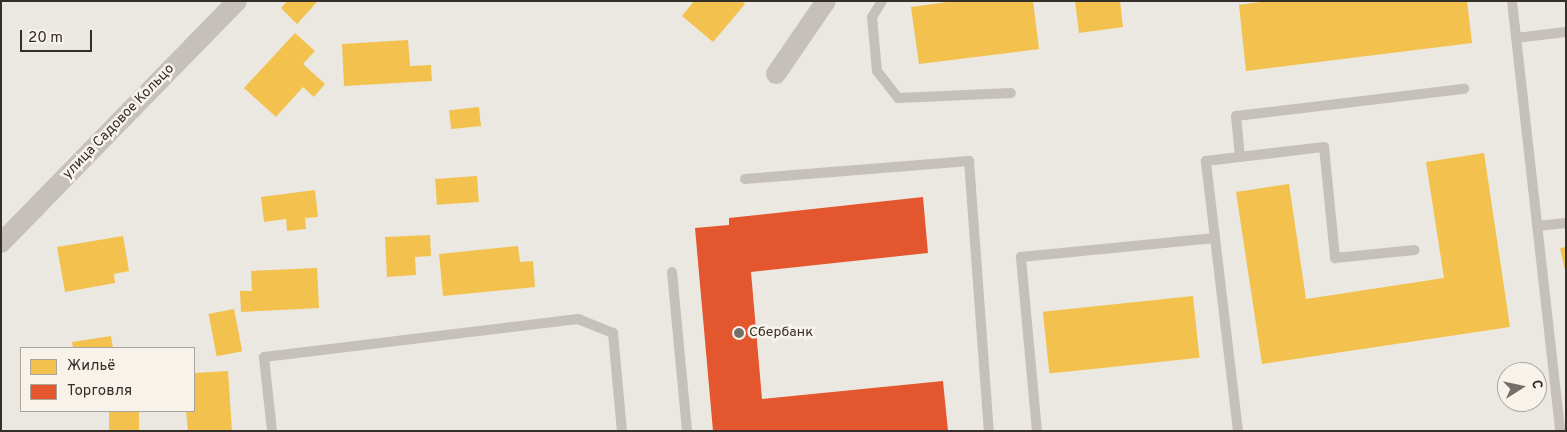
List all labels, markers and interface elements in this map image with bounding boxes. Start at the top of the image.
scale bar [22,20,95,52]
text: 20 m [28,29,63,48]
street label: улица Садовое Кольцо [60,61,178,183]
place label: Сбербанк [749,325,813,341]
marker: Сбербанк [733,327,745,339]
legend [20,347,195,412]
text: Жильё [67,357,115,376]
north arrow [1497,362,1547,412]
text: С [1527,379,1545,390]
text: Торговля [67,382,132,401]

